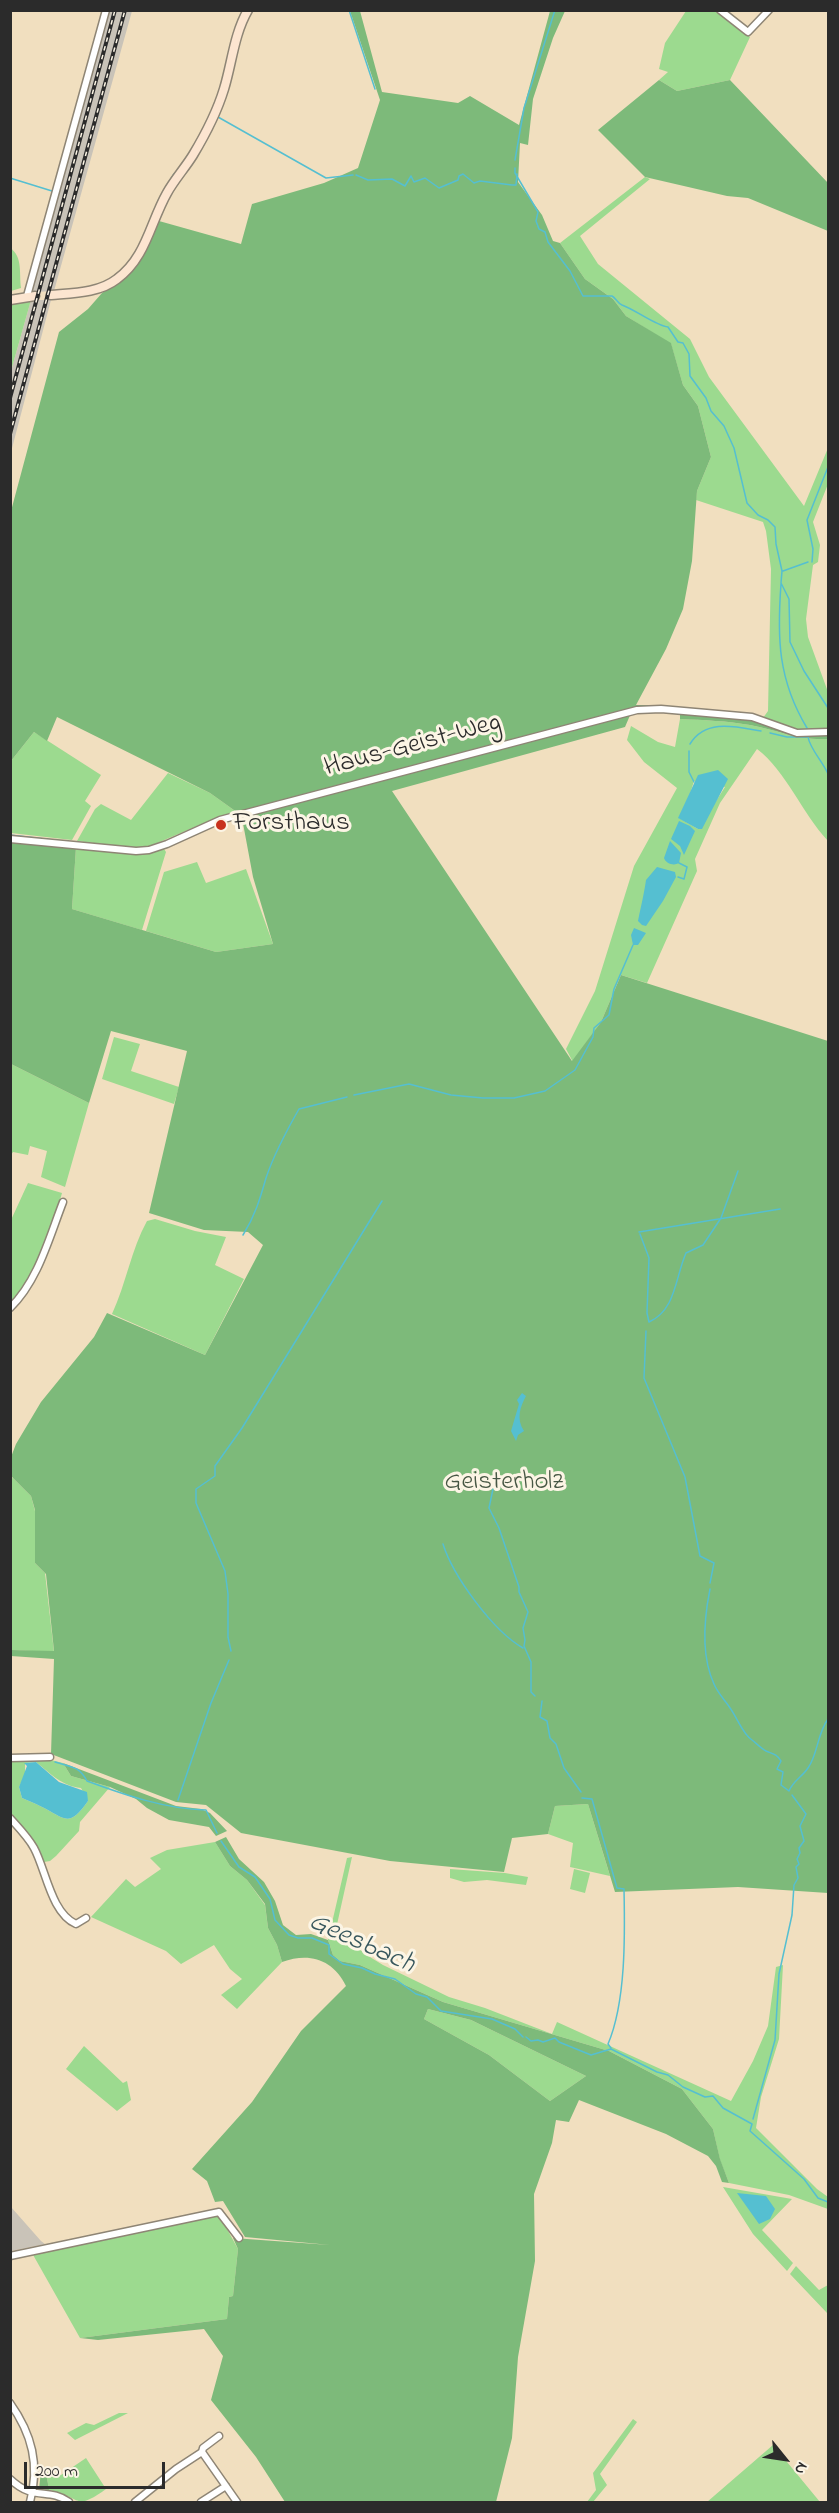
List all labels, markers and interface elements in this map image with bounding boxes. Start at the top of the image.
street label: Haus-Geist-Weg [321,708,505,786]
place label: Forsthaus [233,809,350,841]
marker: Forsthaus [214,818,228,832]
park label: Geisterholz [444,1468,564,1500]
water label: Geesbach [303,1907,419,1983]
north arrow [755,2429,815,2489]
scale bar [27,2450,168,2488]
text: N [787,2457,814,2479]
text: 200 m [35,2459,78,2485]

